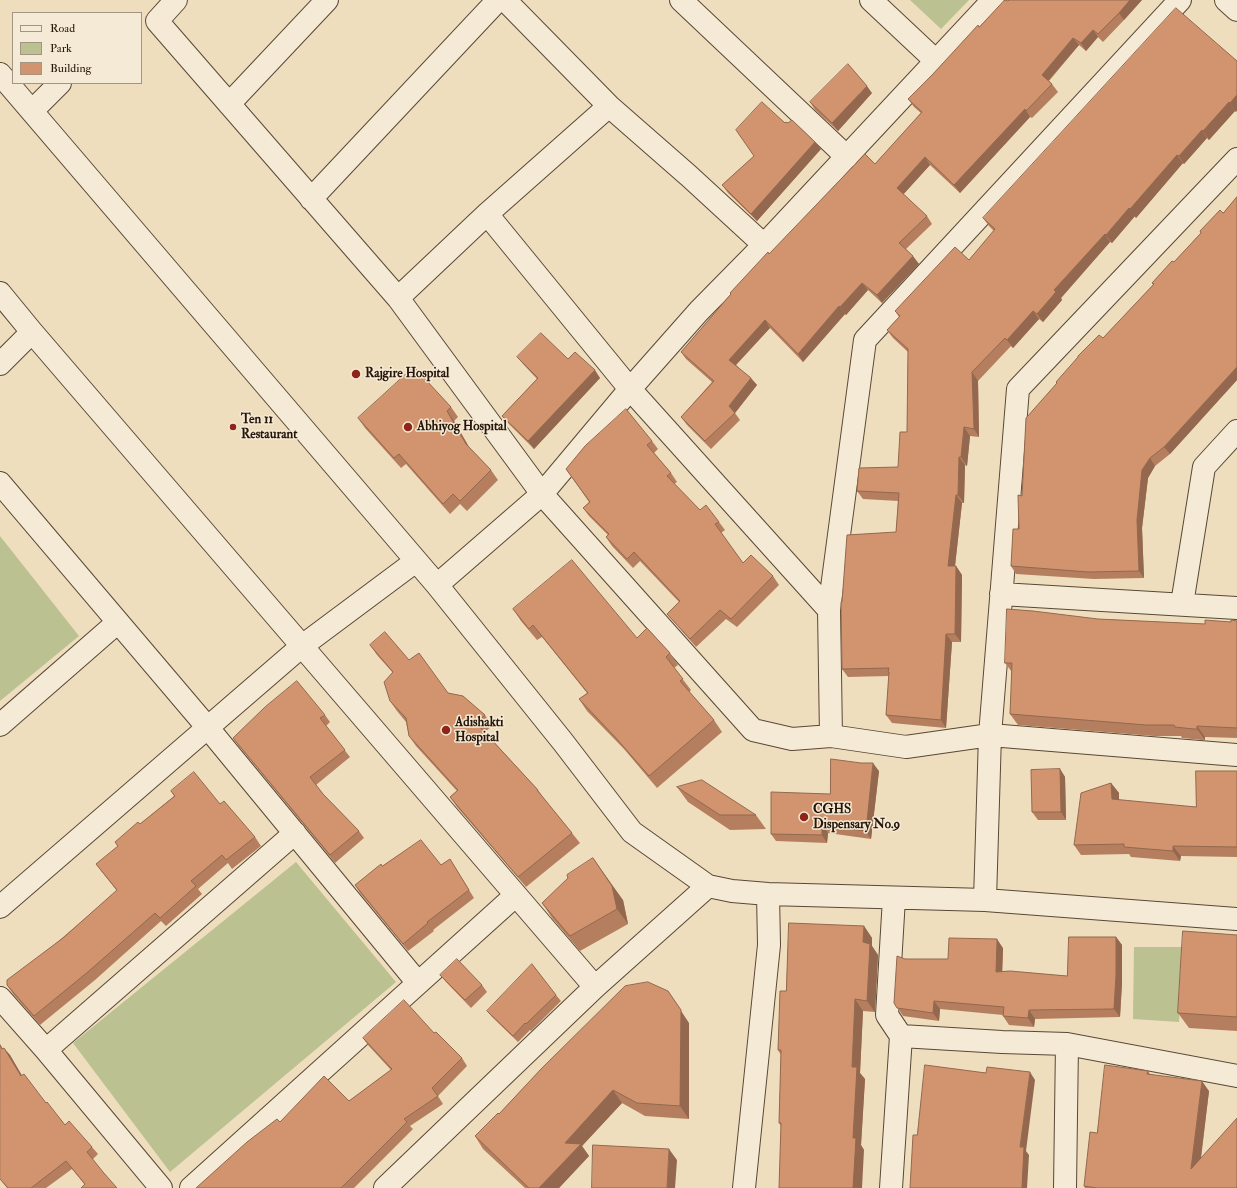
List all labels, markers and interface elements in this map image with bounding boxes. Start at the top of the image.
legend [12,12,142,84]
text: Road [50,21,75,36]
text: Park [50,41,72,56]
text: Building [50,61,91,76]
place label: Rajgire Hospital [365,366,449,382]
marker: Rajgire Hospital [350,368,362,380]
place label: Ten 11 Restaurant [241,412,297,443]
place label: Abhiyog Hospital [417,419,507,435]
marker: Abhiyog Hospital [402,421,414,433]
marker: Ten 11 Restaurant [228,422,238,432]
place label: Adishakti Hospital [455,715,503,746]
marker: Adishakti Hospital [440,724,452,736]
place label: CGHS Dispensary No.9 [813,802,900,833]
marker: CGHS Dispensary No.9 [798,811,810,823]

